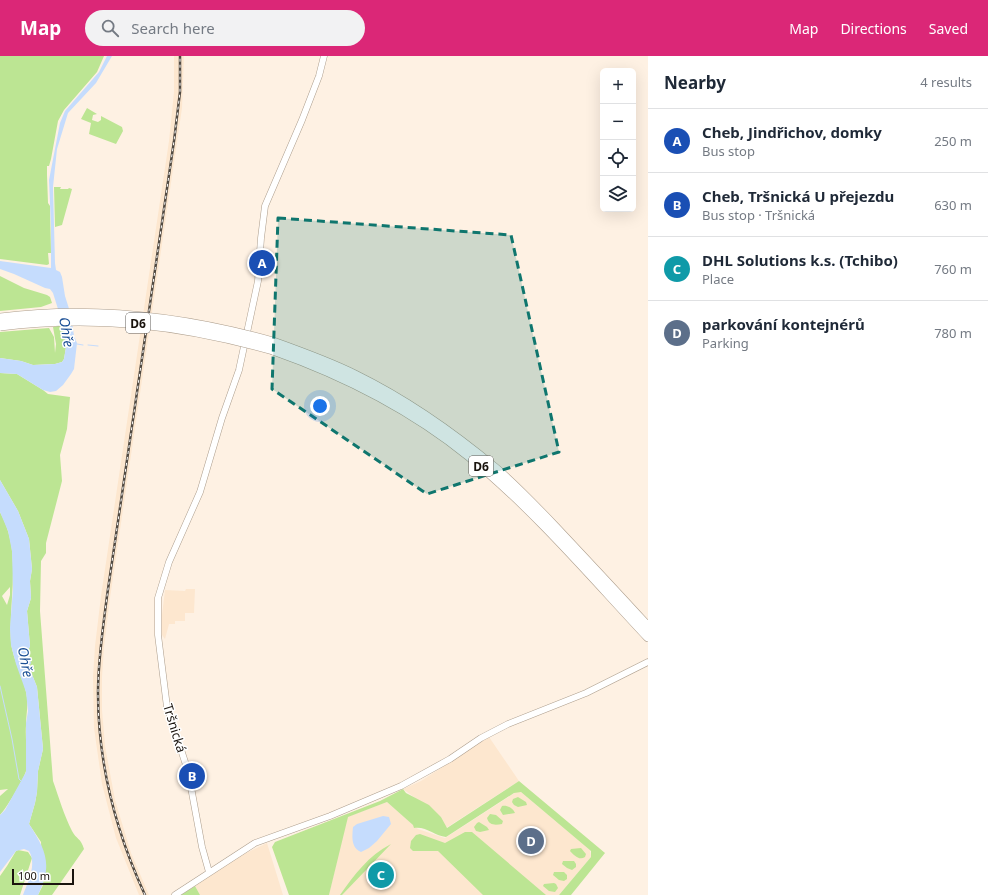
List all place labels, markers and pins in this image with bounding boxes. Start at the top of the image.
pin: A [249,248,275,278]
pin: B [179,761,205,791]
pin: D [518,826,544,856]
pin: C [368,860,394,890]

